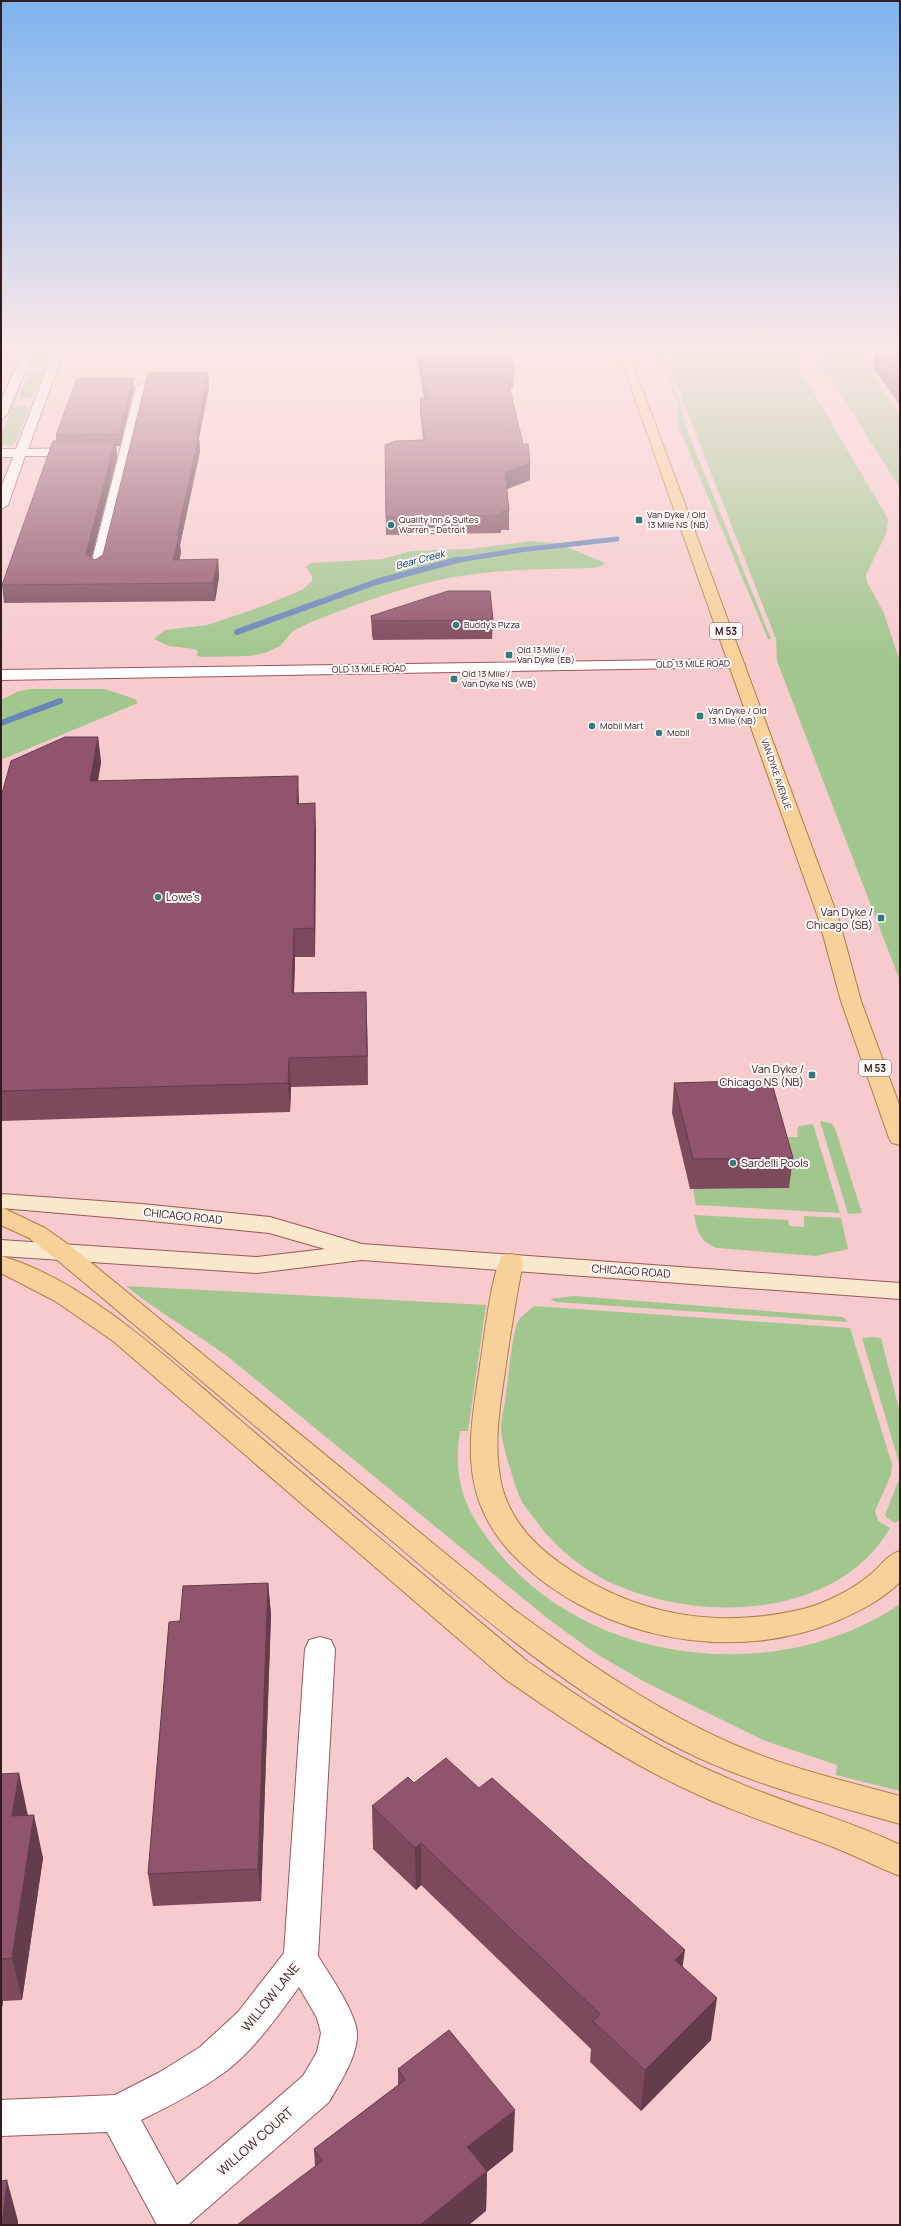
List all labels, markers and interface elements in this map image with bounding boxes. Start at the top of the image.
place label: Van Dyke / Old 13 Mile NS (NB) [647,508,709,531]
place label: Quality Inn & Suites Warren - Detroit [399,513,479,536]
marker: Van Dyke / Old 13 Mile NS (NB) [634,515,644,525]
marker: Quality Inn & Suites Warren - Detroit [386,520,396,530]
water label: Bear Creek [394,545,448,572]
place label: Buddy's Pizza [464,618,520,631]
marker: Buddy's Pizza [451,620,461,630]
road number: M 53 [710,623,742,639]
place label: Old 13 Mile / Van Dyke (EB) [517,643,575,666]
marker: Old 13 Mile / Van Dyke (EB) [504,650,514,660]
street label: OLD 13 MILE ROAD [656,656,730,671]
street label: OLD 13 MILE ROAD [332,661,406,676]
place label: Old 13 Mile / Van Dyke NS (WB) [462,667,537,690]
marker: Old 13 Mile / Van Dyke NS (WB) [449,674,459,684]
place label: Van Dyke / Old 13 Mile (NB) [708,704,767,727]
marker: Van Dyke / Old 13 Mile (NB) [695,711,705,721]
place label: Mobil Mart [600,719,644,732]
marker: Mobil Mart [587,721,597,731]
place label: Mobil [667,726,689,739]
marker: Mobil [654,728,664,738]
street label: VAN DYKE AVENUE [758,736,795,811]
place label: Lowe's [166,889,200,904]
marker: Lowe's [153,892,163,902]
place label: Van Dyke / Chicago (SB) [806,904,873,932]
marker: Van Dyke / Chicago (SB) [876,913,886,923]
road number: M 53 [859,1060,891,1076]
place label: Van Dyke / Chicago NS (NB) [719,1061,804,1089]
marker: Van Dyke / Chicago NS (NB) [807,1070,817,1080]
place label: Sardelli Pools [741,1155,809,1170]
marker: Sardelli Pools [728,1158,738,1168]
street label: CHICAGO ROAD [143,1204,223,1227]
street label: CHICAGO ROAD [591,1260,671,1281]
street label: WILLOW LANE [237,1959,303,2035]
street label: WILLOW COURT [213,2103,297,2179]

